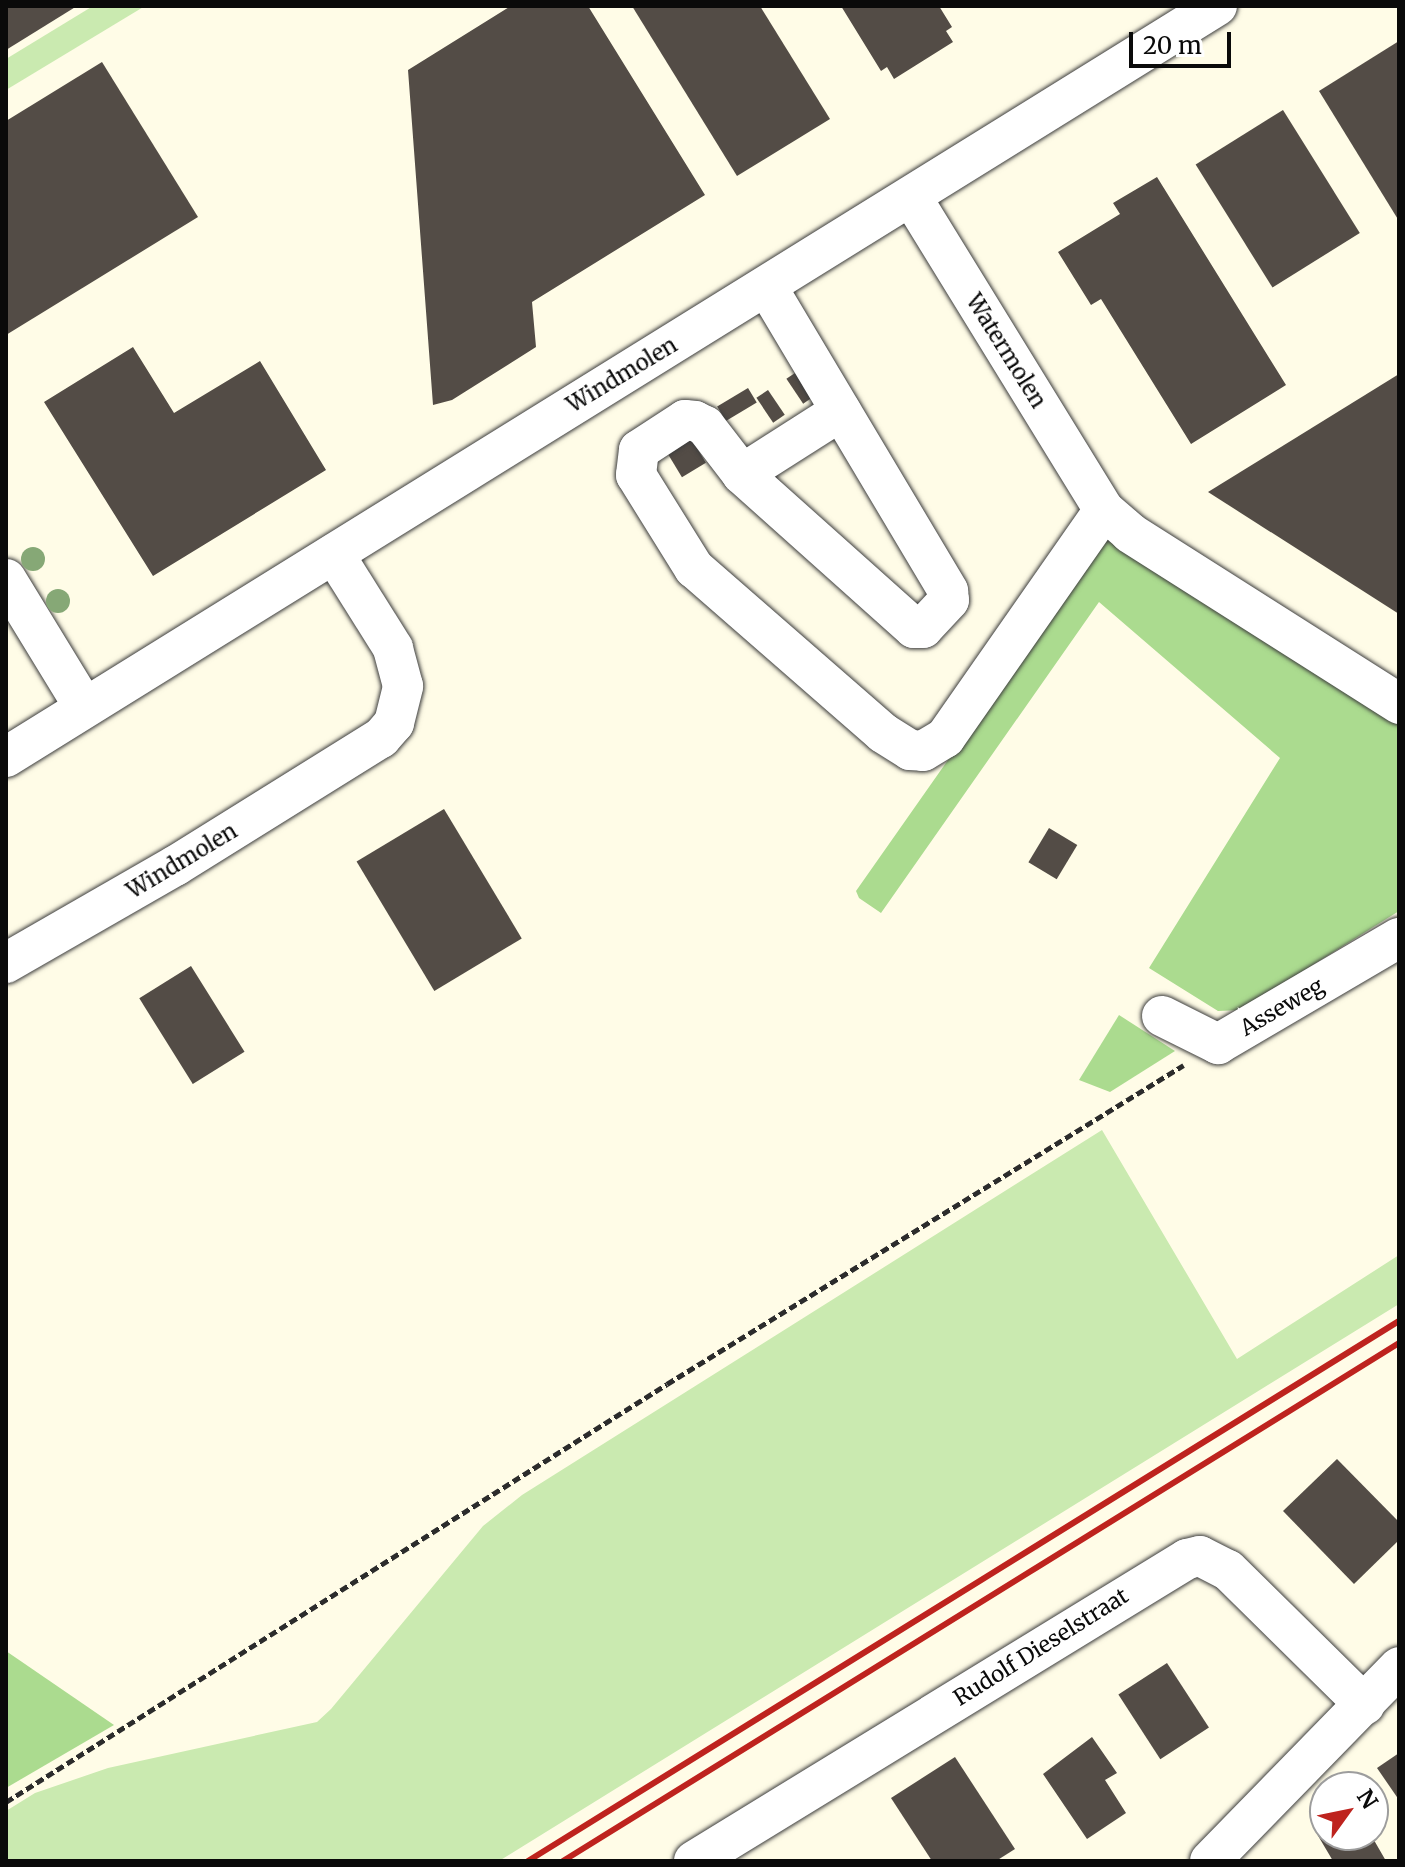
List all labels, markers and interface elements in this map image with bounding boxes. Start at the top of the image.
scale bar [1133,16,1235,66]
text: 20 m [1143,30,1202,61]
street label: Watermolen [960,289,1052,413]
street label: Windmolen [562,332,682,418]
street label: Windmolen [122,818,242,904]
street label: Asseweg [1235,973,1329,1041]
street label: Rudolf Dieselstraat [949,1583,1133,1711]
north arrow [1309,1771,1389,1851]
text: N [1351,1784,1384,1814]

